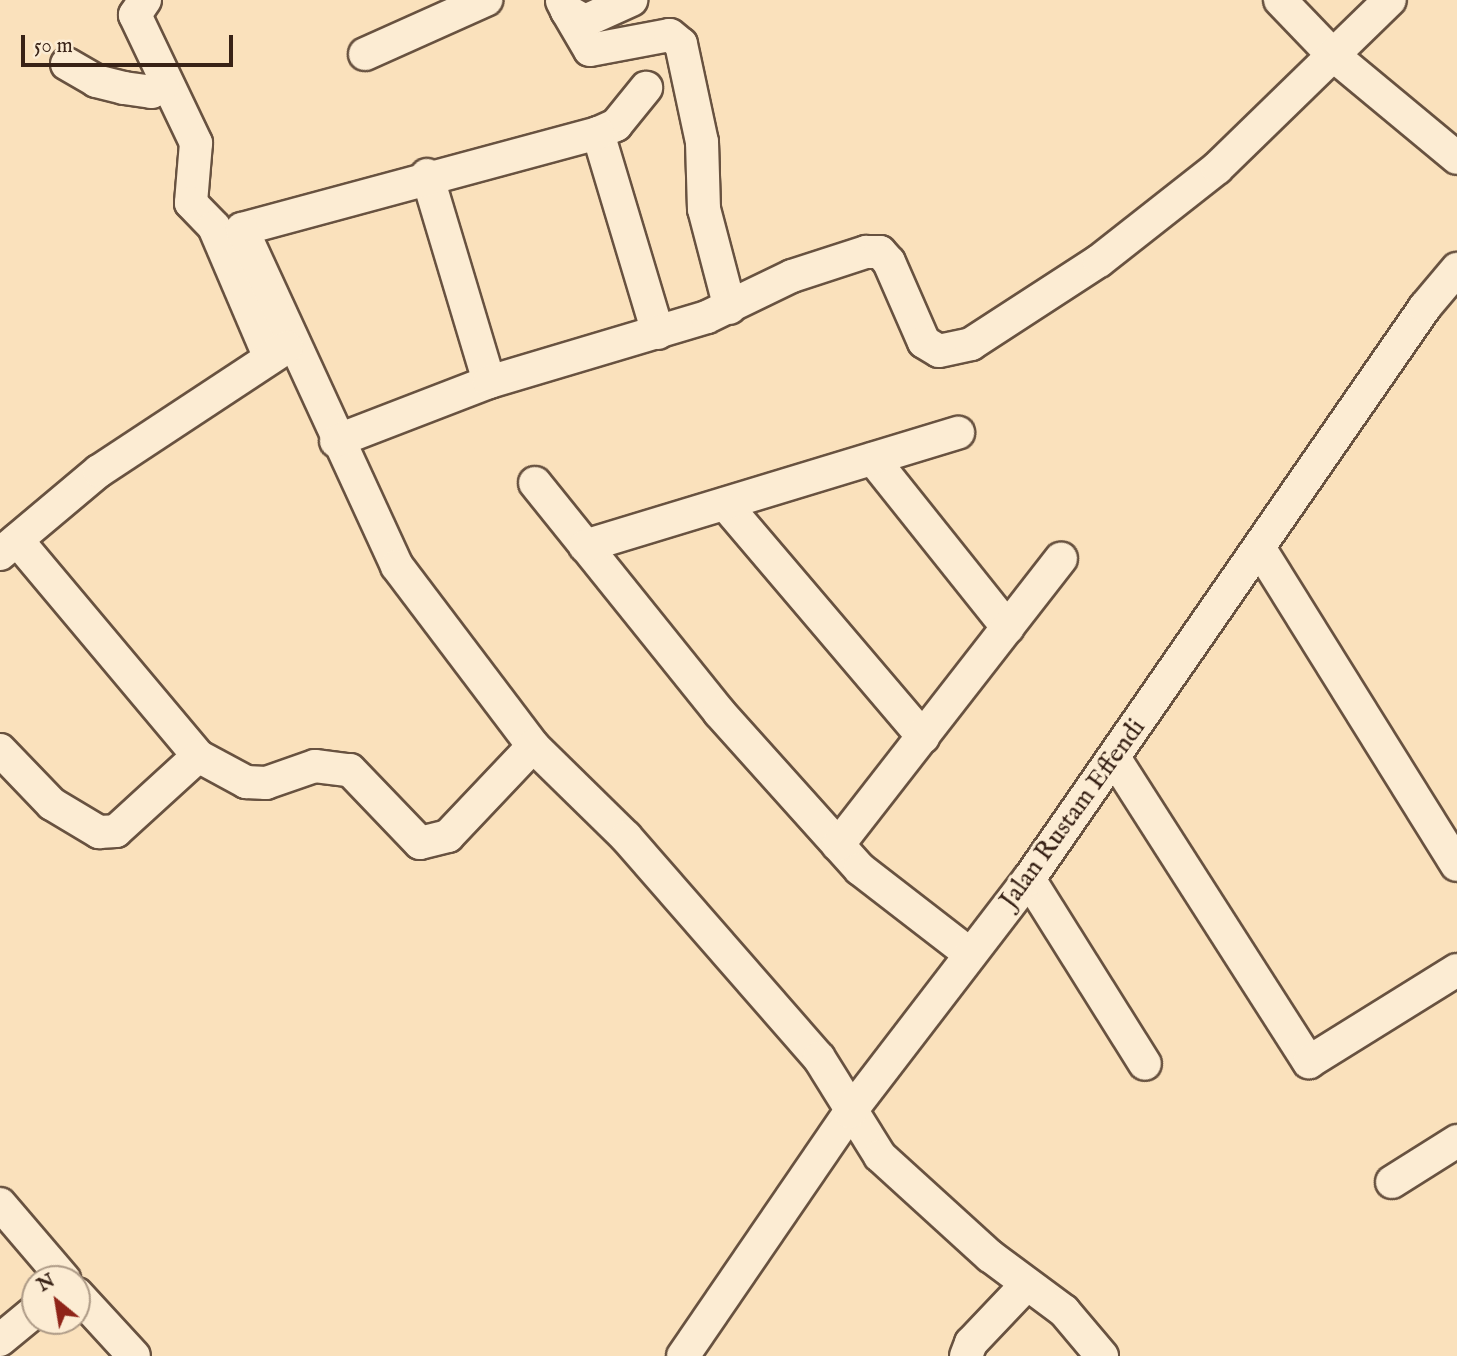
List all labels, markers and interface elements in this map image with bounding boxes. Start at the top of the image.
scale bar [24,21,236,65]
text: 50 m [34,33,73,60]
street label: Jalan Rustam Effendi [994,713,1152,915]
north arrow [21,1265,91,1335]
text: N [33,1269,60,1298]

